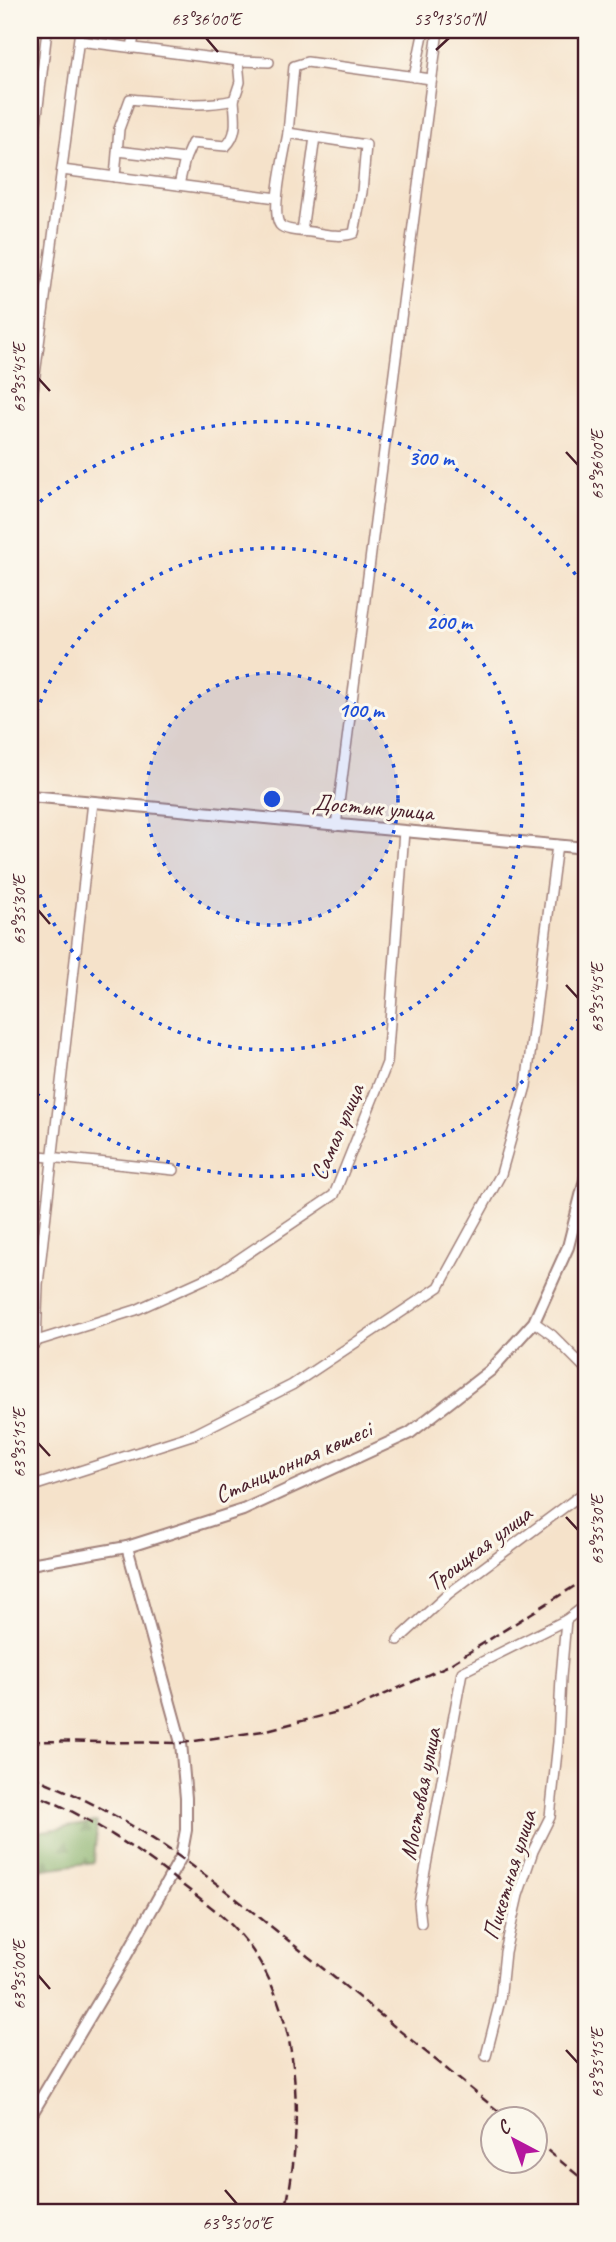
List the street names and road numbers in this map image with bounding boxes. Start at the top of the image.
street label: Достык улица [311,787,437,827]
street label: Самал улица [303,1078,371,1185]
street label: Станционная көшесі [210,1413,378,1510]
street label: Троицкая улица [420,1498,539,1597]
street label: Мостовая улица [392,1724,448,1863]
street label: Пикетная улица [475,1805,543,1943]

